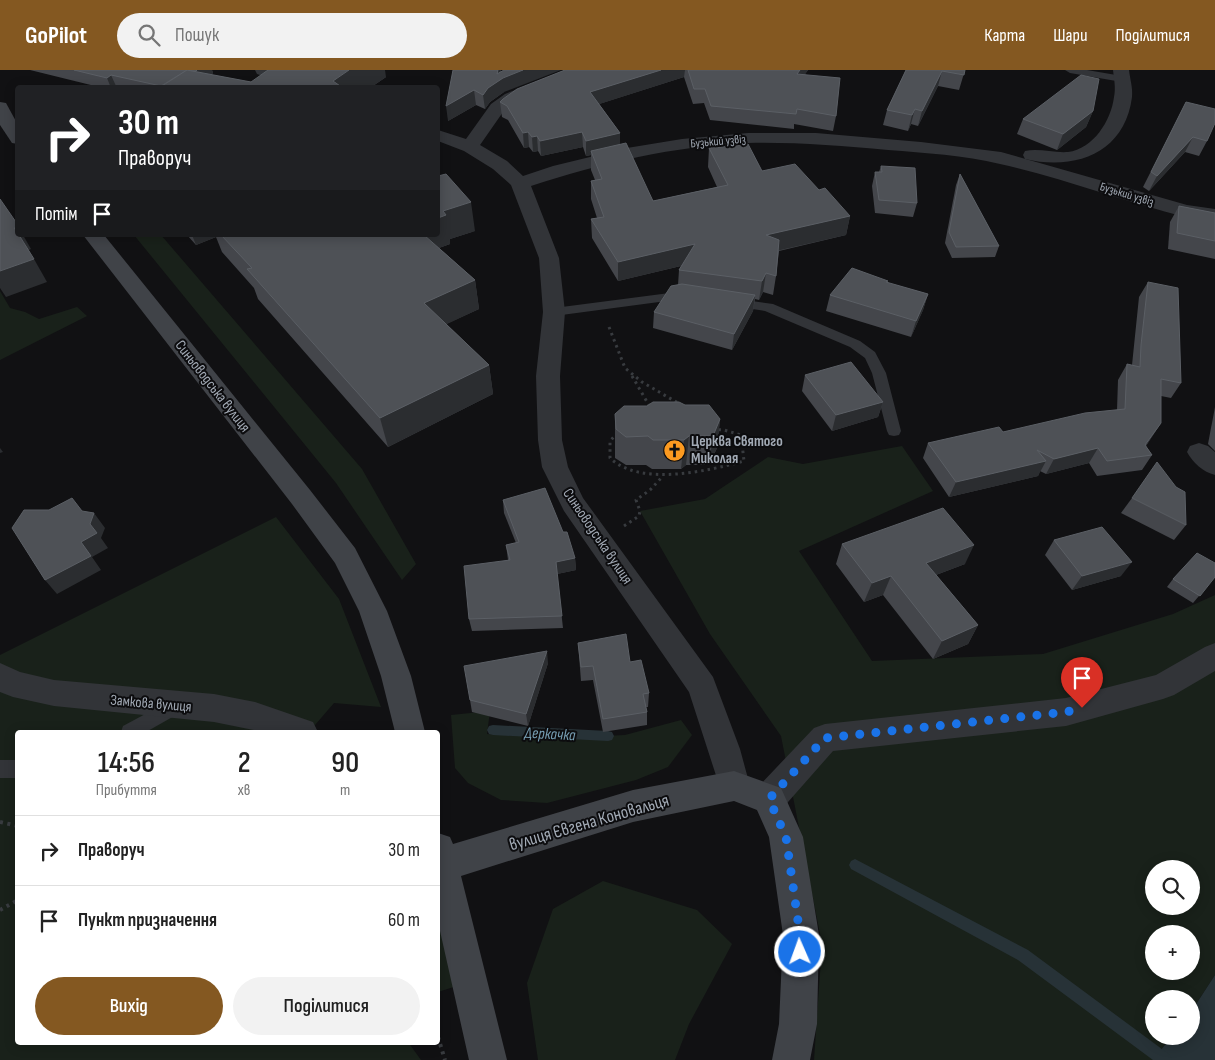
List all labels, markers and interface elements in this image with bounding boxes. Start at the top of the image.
search box [117,13,467,58]
text: GoPilot [25,21,87,50]
icon: search [135,21,163,49]
text: Пошук [175,24,219,47]
text: Карта [984,25,1025,46]
text: Шари [1053,25,1087,46]
text: Поділитися [1115,25,1190,46]
text: 30 m [118,102,179,145]
icon: right [35,105,100,170]
street label: Бузький узвіз [690,132,746,151]
text: Праворуч [118,145,191,172]
street label: Бузький узвіз [1098,179,1156,210]
icon: arrive [88,200,116,228]
text: Потім [35,203,78,226]
street label: Синьоводська вулиця [171,336,255,436]
place label: Церква Святого Миколая [691,432,783,468]
church icon: Церква Святого Миколая [663,438,687,462]
street label: Синьоводська вулиця [558,485,637,588]
pin [1061,657,1103,708]
icon: arrive [1068,664,1096,692]
street label: Замкова вулиця [110,690,192,717]
water label: Деркачка [523,724,576,745]
text: 14:56 [98,745,155,781]
text: 2 [238,745,251,781]
text: 90 [331,745,359,781]
text: Прибуття [96,781,157,800]
text: хв [238,781,250,800]
text: m [340,781,350,800]
street label: вулиця Євгена Коновальця [507,790,672,855]
icon: right [35,837,63,865]
text: Праворуч [78,839,145,862]
text: 30 m [388,839,420,862]
map controls [1145,860,1200,1045]
button: search [1145,860,1200,915]
icon: arrive [35,907,63,935]
text: Пункт призначення [78,909,217,932]
text: 60 m [388,909,420,932]
position arrow [773,925,825,977]
button: + [1145,925,1200,980]
button: Вихід [35,977,223,1035]
button: Поділитися [233,977,420,1035]
button: − [1145,990,1200,1045]

